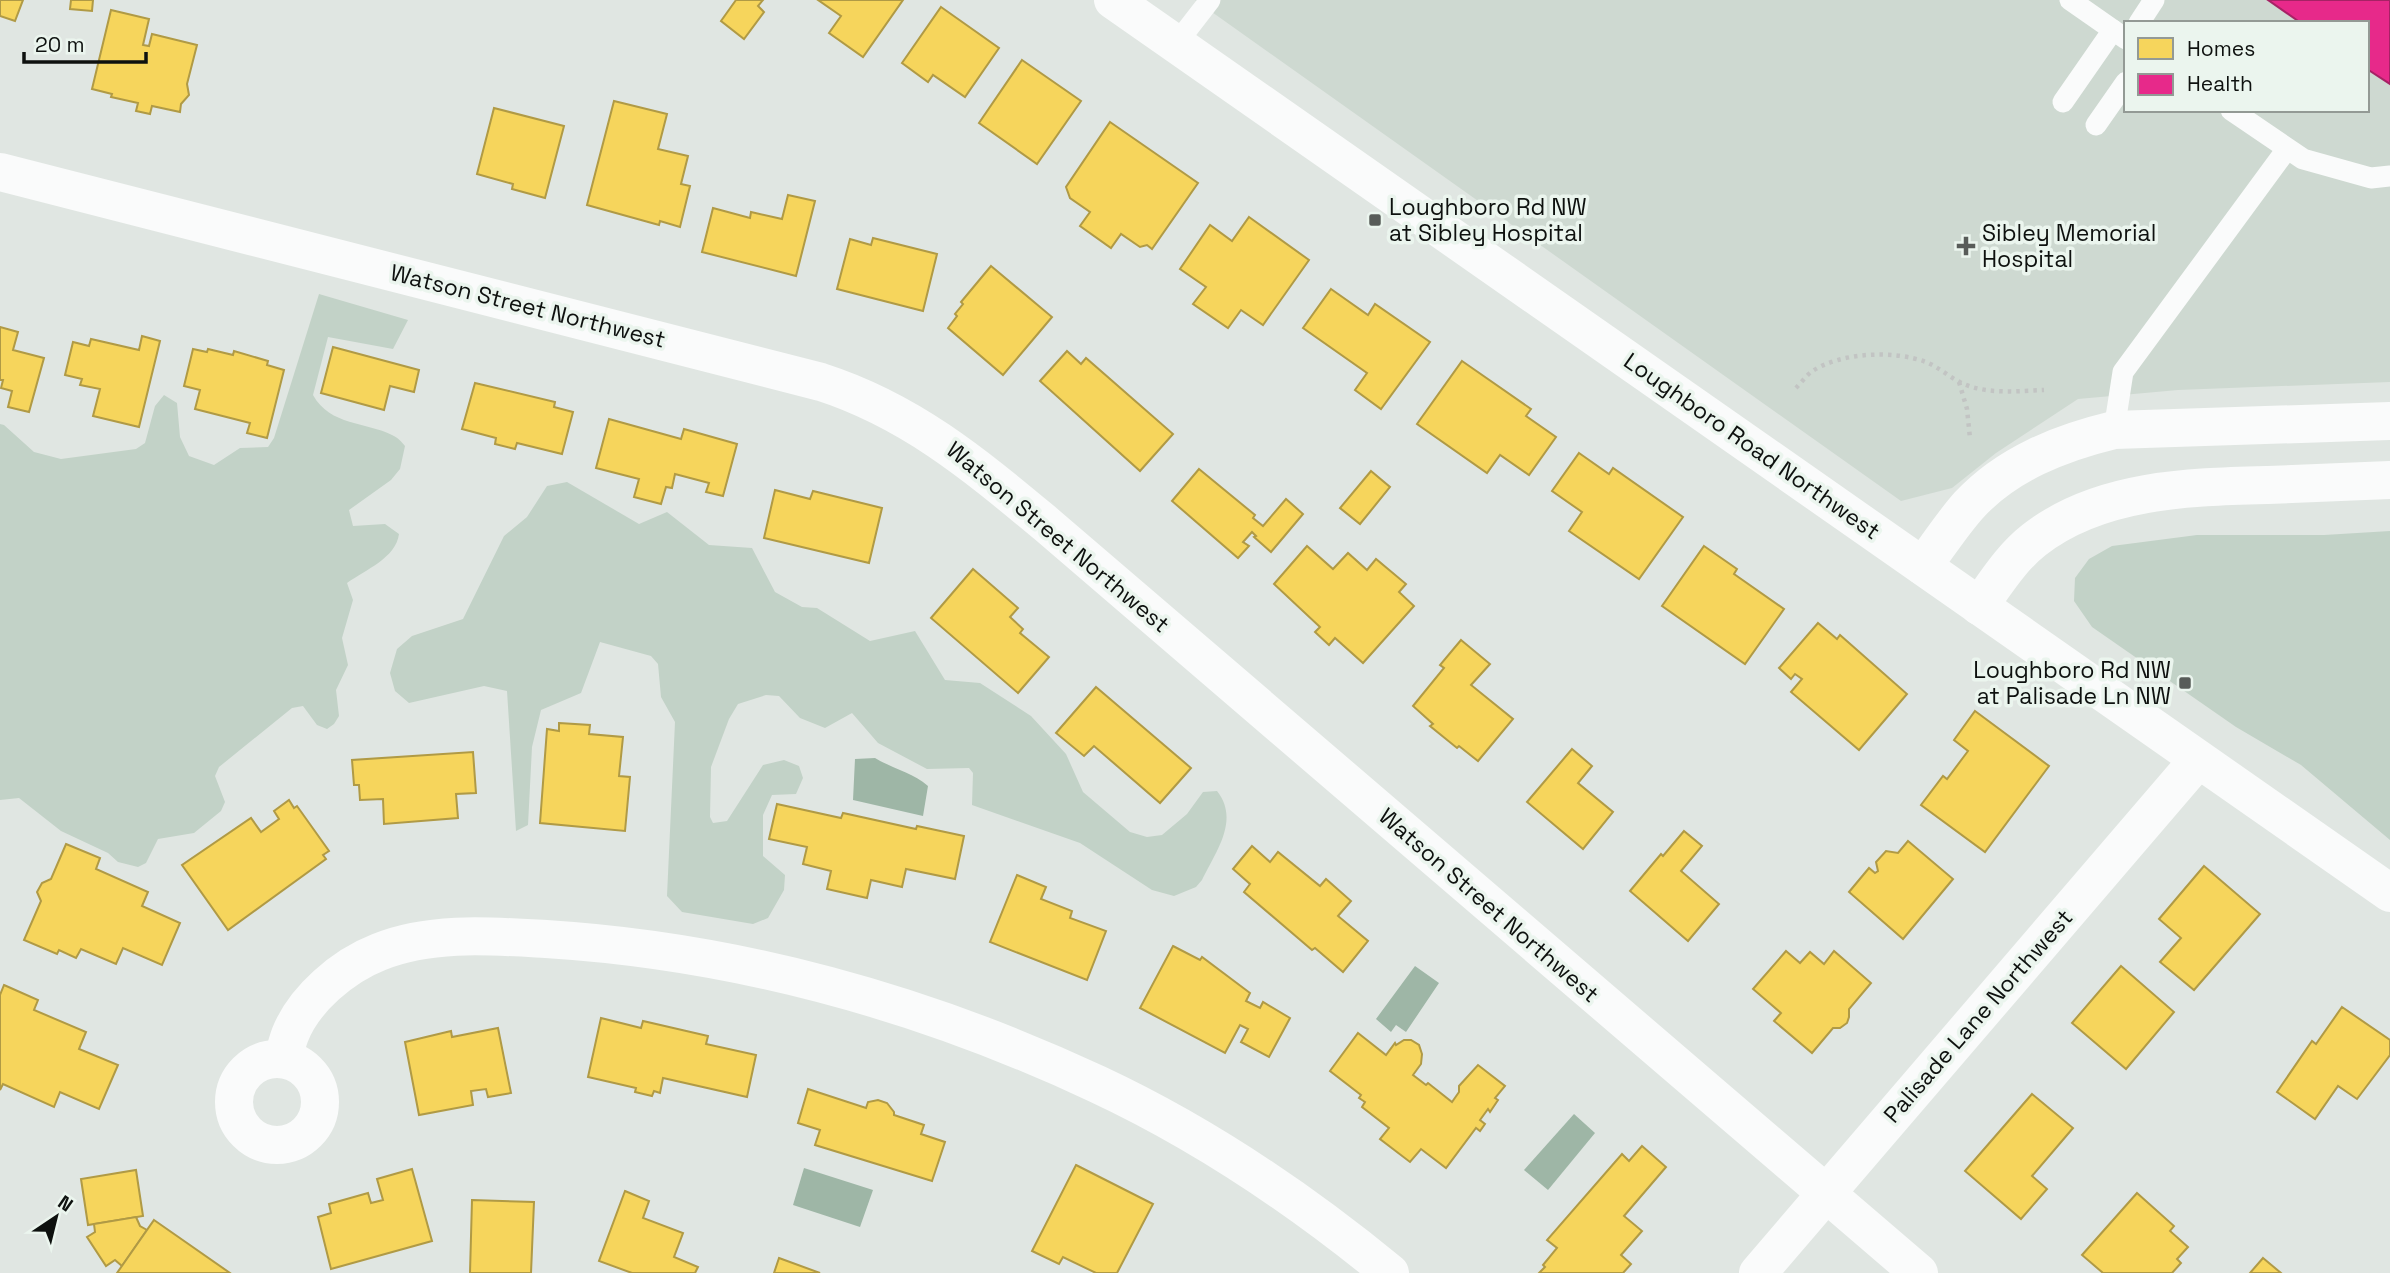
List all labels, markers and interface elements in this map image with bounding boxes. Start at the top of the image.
scale bar [24,21,147,65]
legend [2124,21,2369,112]
text: 20 m [35,31,85,58]
text: Homes [2187,35,2255,62]
text: Health [2187,70,2253,97]
place label: Loughboro Rd NW at Sibley Hospital [1389,192,1587,248]
marker: Loughboro Rd NW at Sibley Hospital [1367,212,1383,228]
place label: Sibley Memorial Hospital [1982,218,2156,274]
marker: Sibley Memorial Hospital [1956,236,1976,256]
street label: Watson Street Northwest [387,257,669,355]
street label: Loughboro Road Northwest [1618,346,1886,546]
street label: Watson Street Northwest [940,435,1176,639]
place label: Loughboro Rd NW at Palisade Ln NW [1973,655,2171,711]
marker: Loughboro Rd NW at Palisade Ln NW [2177,675,2193,691]
street label: Watson Street Northwest [1373,801,1605,1009]
street label: Palisade Lane Northwest [1877,903,2079,1129]
north arrow [21,1182,91,1252]
text: N [53,1190,78,1217]

